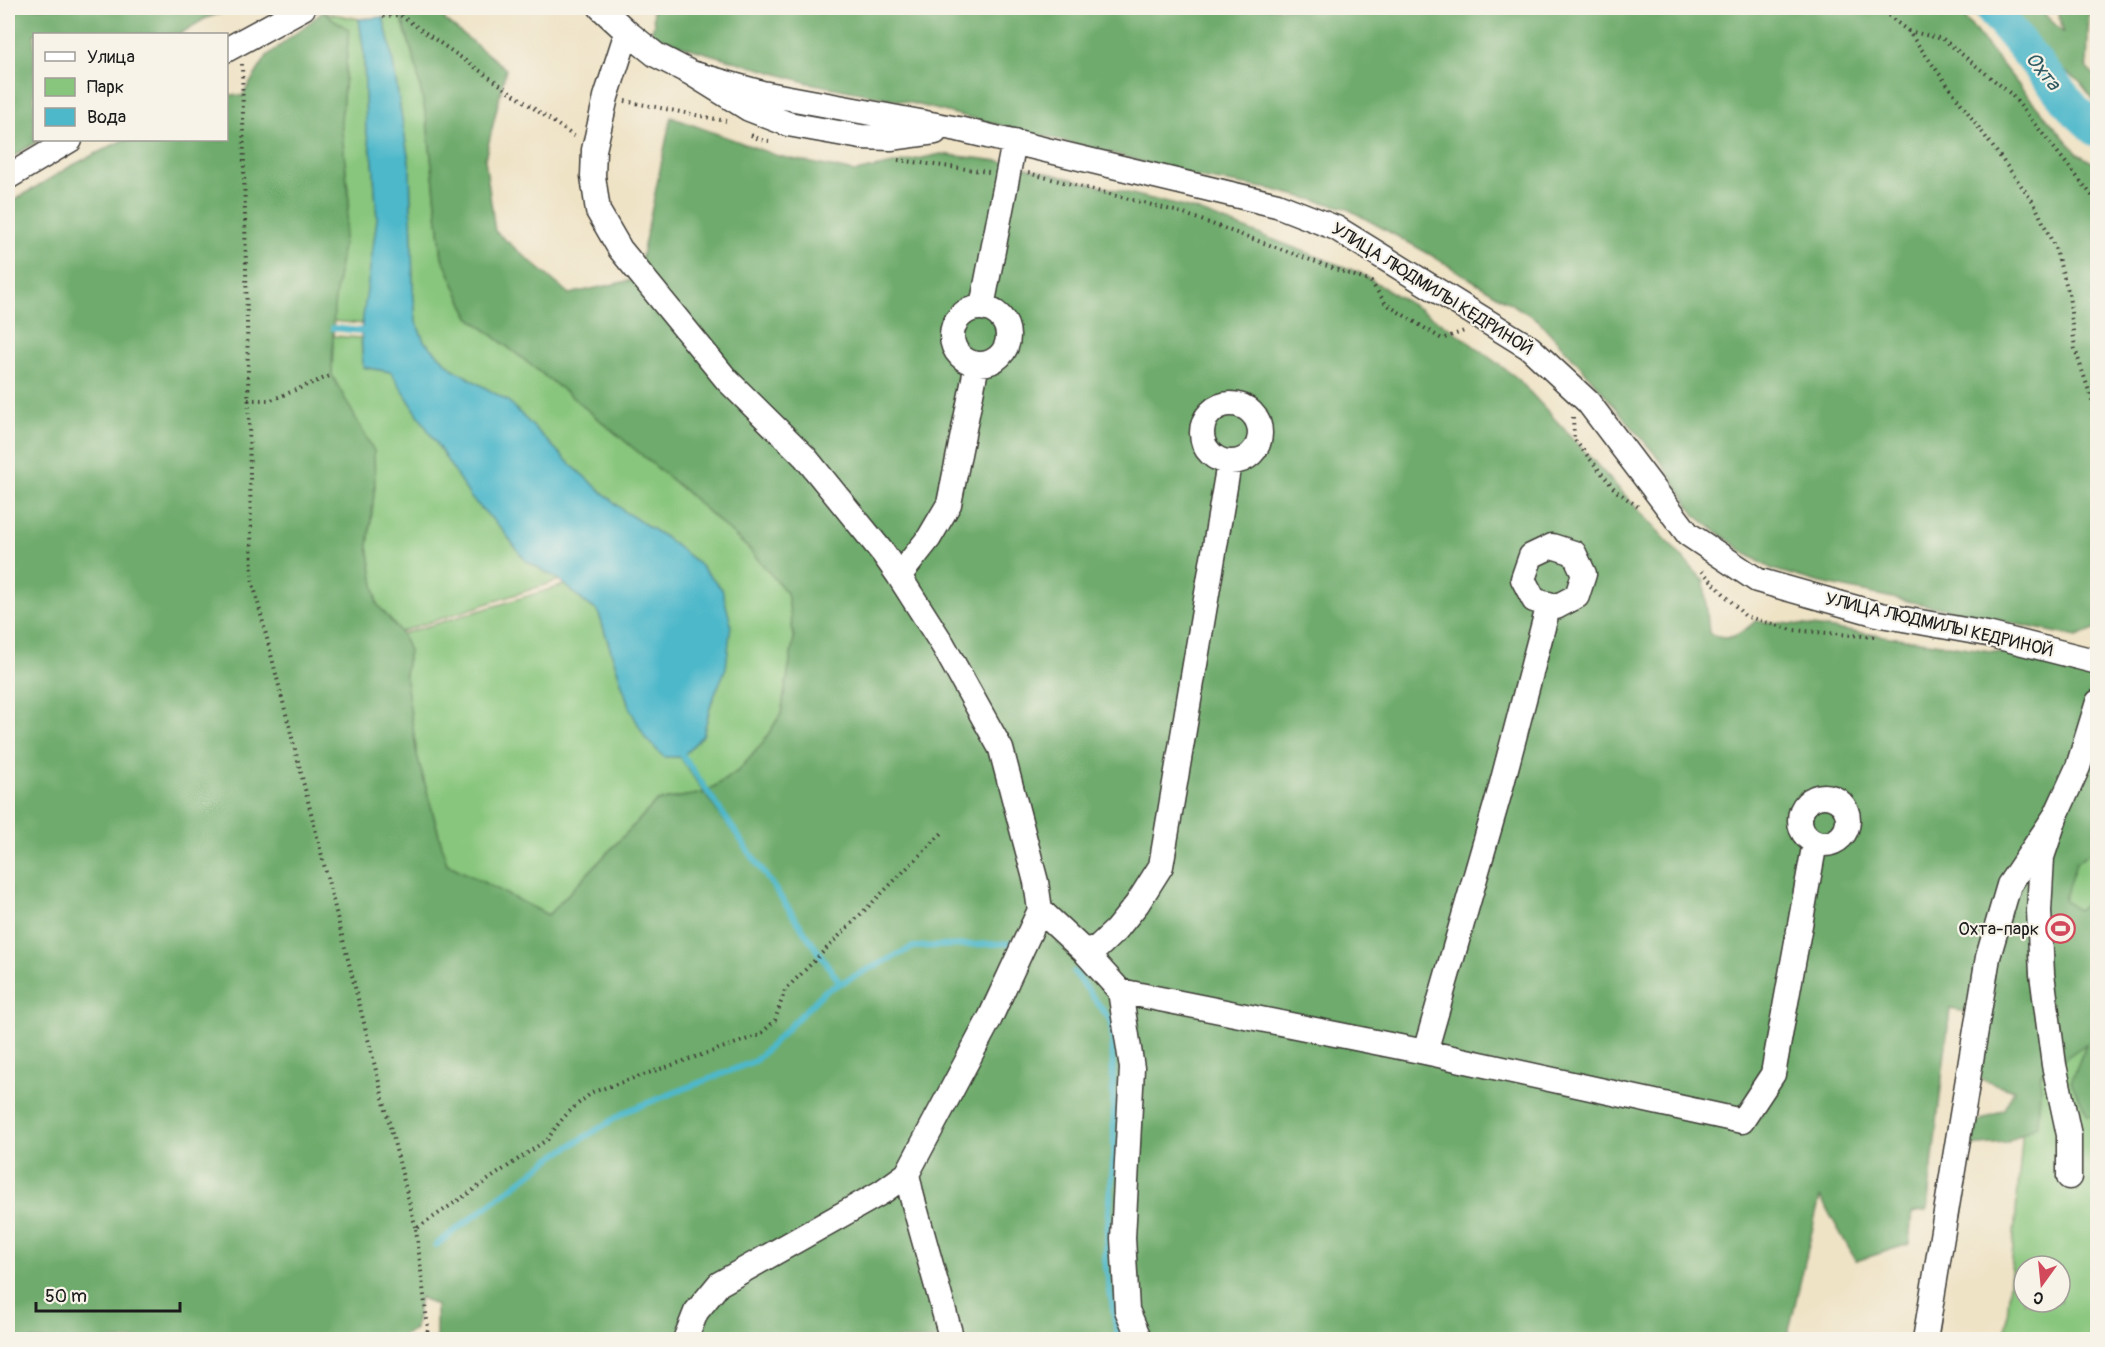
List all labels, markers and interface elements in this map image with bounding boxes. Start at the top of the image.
legend [33,33,228,141]
text: Улица [87,46,135,69]
water label: Охта [2020,47,2067,97]
text: Парк [87,76,124,99]
text: Вода [87,106,126,129]
street label: УЛИЦА ЛЮДМИЛЫ КЕДРИНОЙ [1327,217,1537,361]
street label: УЛИЦА ЛЮДМИЛЫ КЕДРИНОЙ [1823,588,2055,662]
sports icon: Охта-парк [2044,913,2076,945]
place label: Охта-парк [1958,918,2039,941]
north arrow [2012,1254,2072,1314]
scale bar [36,1275,180,1313]
text: 50 m [45,1285,87,1308]
text: С [2031,1287,2046,1308]

